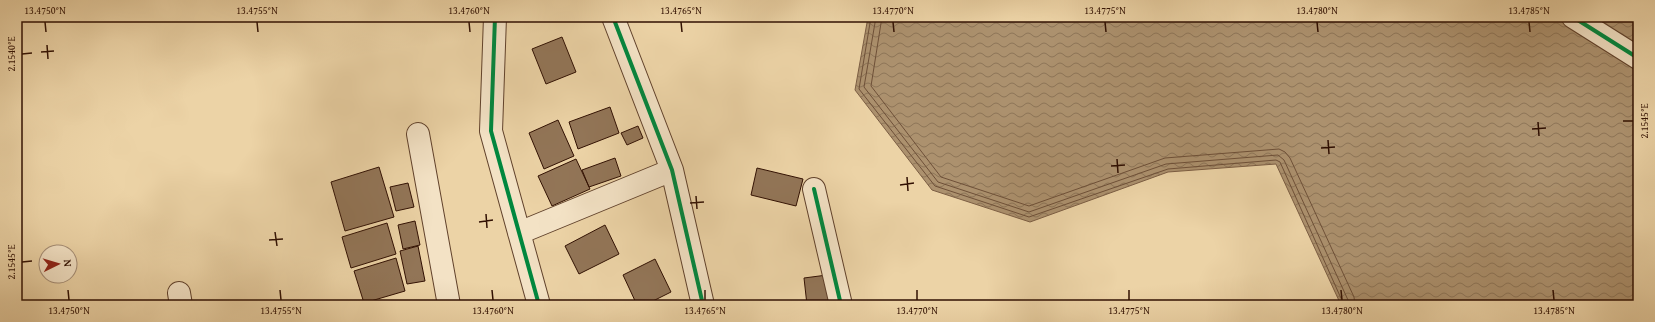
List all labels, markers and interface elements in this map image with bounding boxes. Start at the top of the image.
text: 13.4750°N [24,3,66,18]
text: 13.4755°N [236,3,278,18]
text: 13.4760°N [448,3,490,18]
text: 13.4765°N [660,3,702,18]
text: 13.4770°N [872,3,914,18]
text: 13.4775°N [1084,3,1126,18]
text: 13.4780°N [1296,3,1338,18]
text: 13.4785°N [1508,3,1550,18]
text: 2.1540°E [4,36,19,72]
text: 2.1545°E [1637,103,1652,139]
text: 2.1545°E [4,244,19,280]
north arrow [38,244,78,284]
text: N [60,259,76,268]
text: 13.4750°N [48,303,90,318]
text: 13.4755°N [260,303,302,318]
text: 13.4760°N [472,303,514,318]
text: 13.4765°N [684,303,726,318]
text: 13.4770°N [896,303,938,318]
text: 13.4775°N [1108,303,1150,318]
text: 13.4780°N [1321,303,1363,318]
text: 13.4785°N [1533,303,1575,318]

